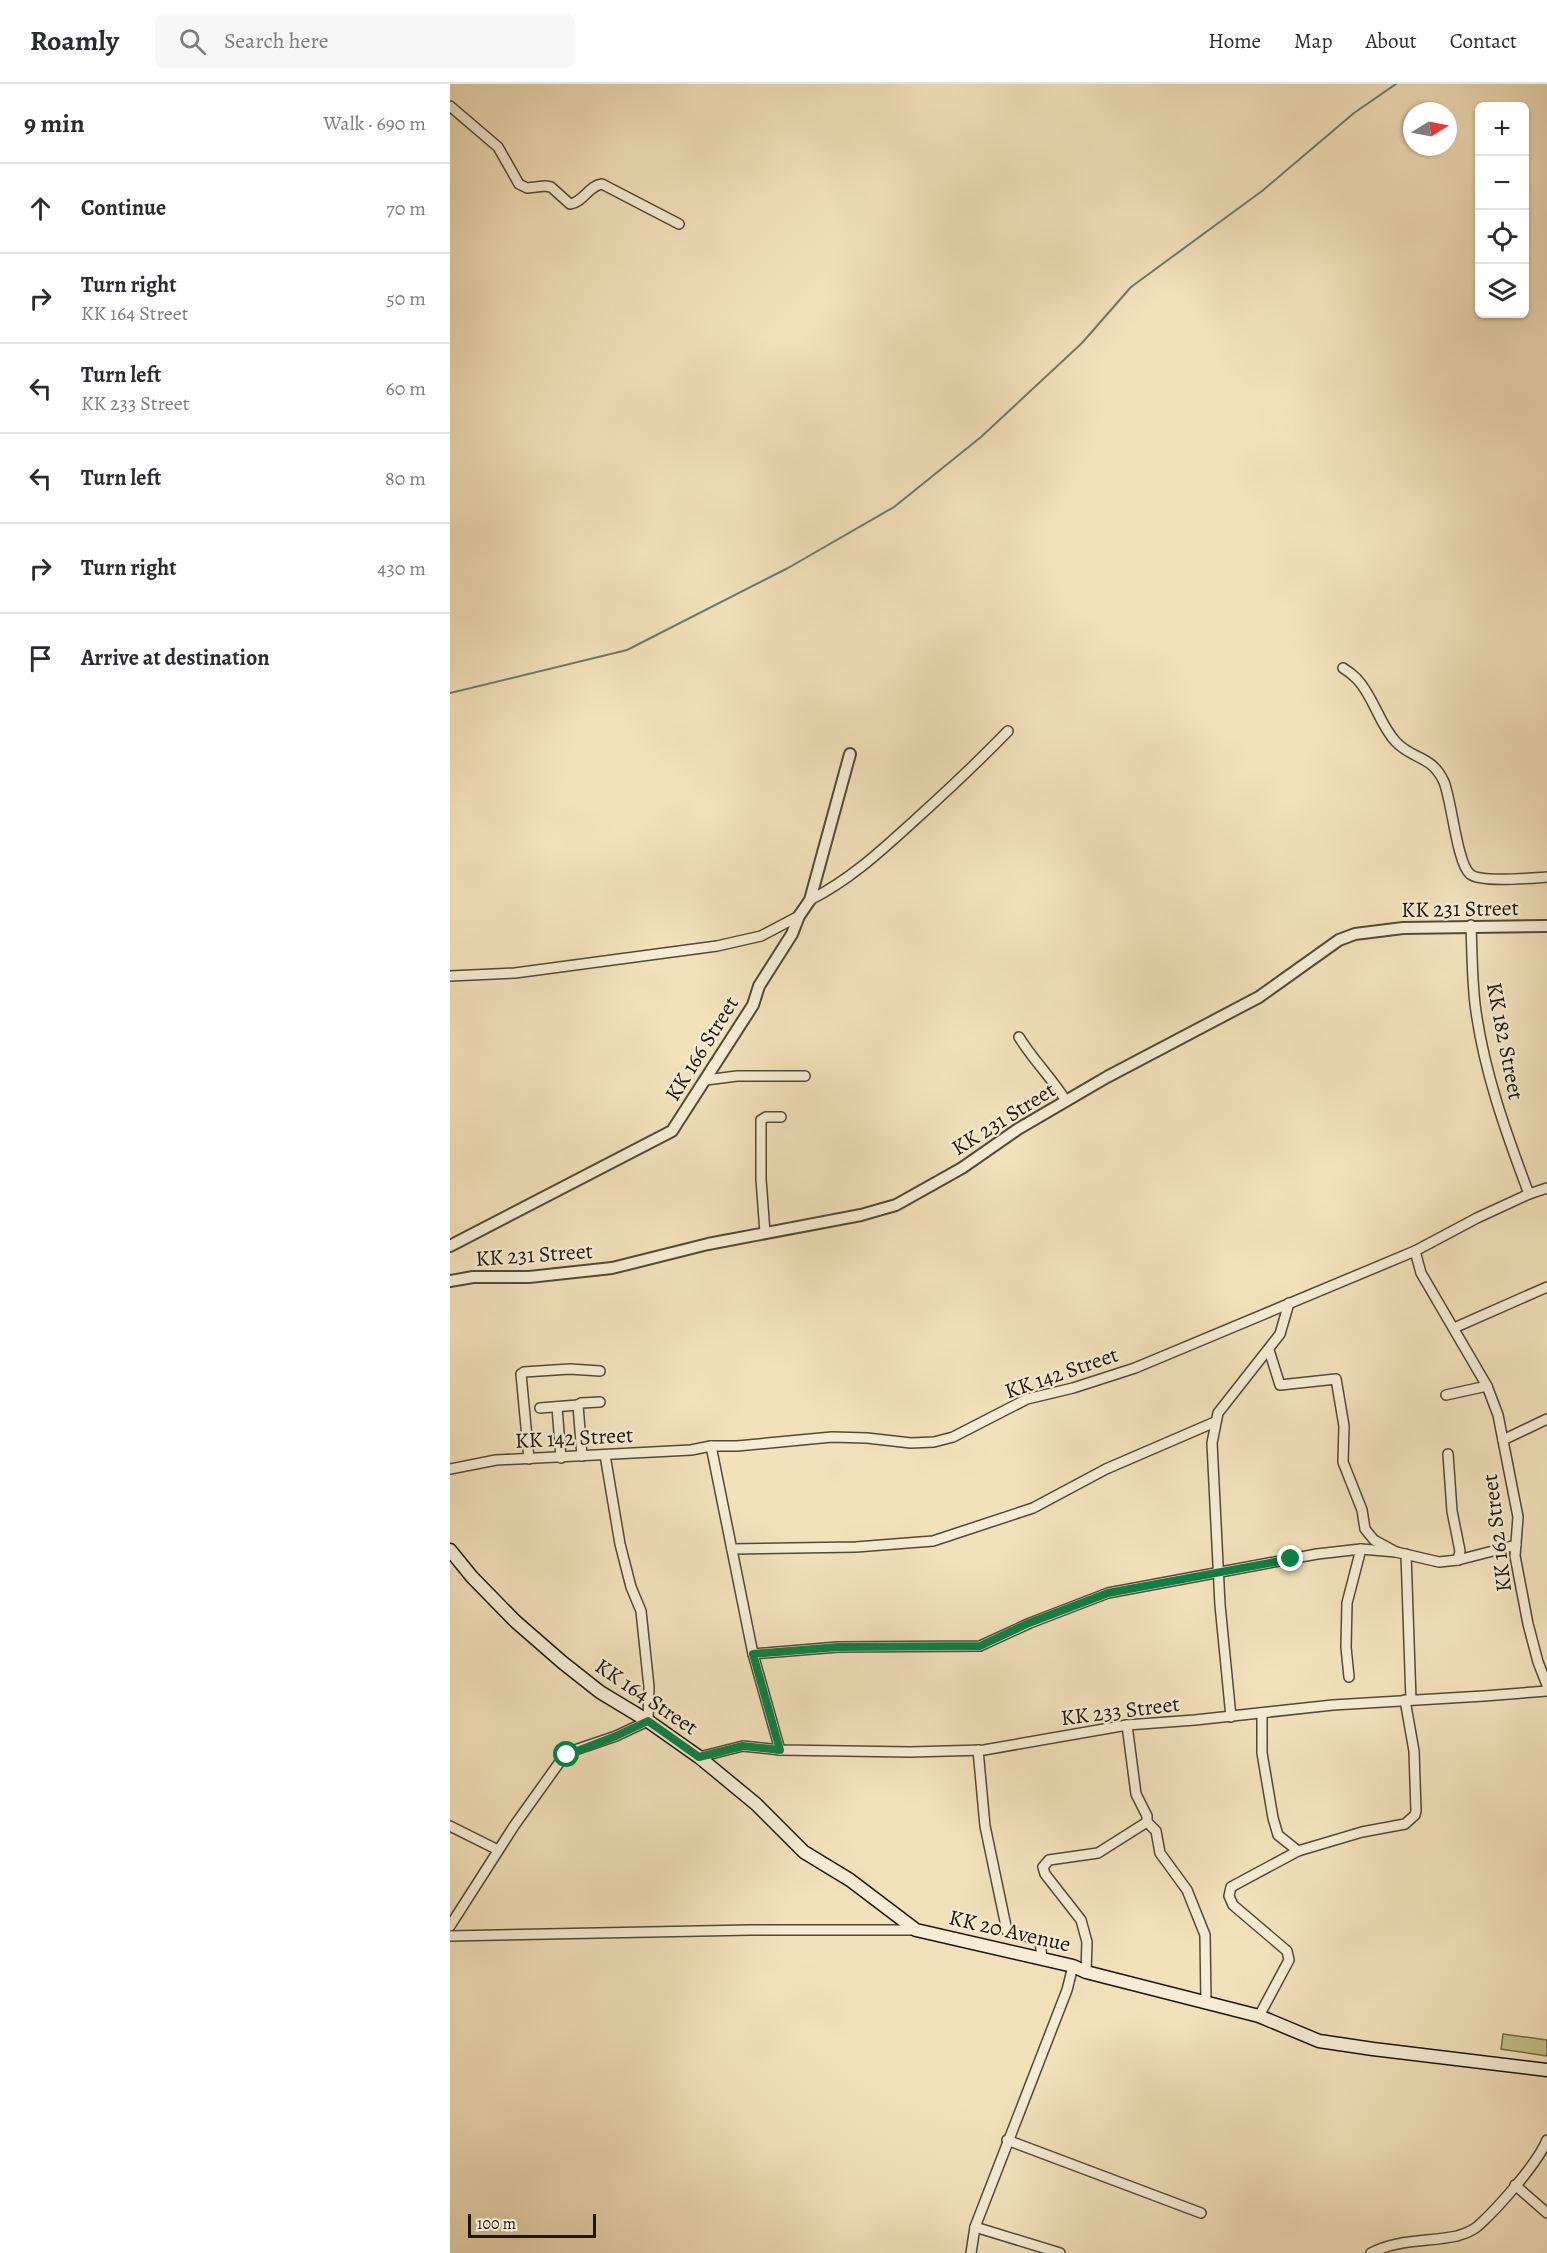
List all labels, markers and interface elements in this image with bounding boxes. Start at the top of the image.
search box [155,14,575,68]
text: Roamly [30,22,119,60]
icon: search [176,25,209,58]
text: Search here [224,26,329,56]
text: Home [1208,27,1261,55]
text: Map [1294,27,1332,55]
text: About [1365,27,1417,55]
text: Contact [1450,27,1517,55]
north arrow [1403,102,1457,156]
map controls [1475,102,1529,318]
button: + [1475,102,1529,156]
text: 9 min [24,106,85,141]
text: Walk · 690 m [323,110,426,137]
button: − [1475,156,1529,210]
icon: ahead [24,192,57,225]
text: Continue [81,193,166,223]
text: 70 m [386,195,426,222]
button: locate [1475,210,1529,264]
button: layers [1475,264,1529,318]
text: Turn right [81,270,177,300]
icon: right [24,282,57,315]
text: 50 m [386,285,426,312]
text: KK 164 Street [81,300,188,327]
text: Turn left [81,360,161,390]
icon: left [24,372,57,405]
text: 60 m [386,375,426,402]
text: KK 233 Street [81,390,189,417]
icon: left [24,462,57,495]
text: Turn left [81,463,161,493]
text: 80 m [385,465,426,492]
icon: right [24,552,57,585]
text: Turn right [81,553,177,583]
text: 430 m [377,555,426,582]
icon: arrive [24,642,57,675]
text: Arrive at destination [81,643,270,673]
street label: KK 231 Street [1401,893,1519,925]
street label: KK 182 Street [1479,980,1531,1103]
street label: KK 166 Street [658,990,746,1107]
street label: KK 231 Street [946,1075,1061,1163]
street label: KK 231 Street [474,1236,594,1274]
street label: KK 142 Street [1000,1339,1122,1406]
street label: KK 142 Street [514,1420,634,1456]
street label: KK 162 Street [1475,1472,1519,1594]
route end [1277,1545,1303,1571]
street label: KK 164 Street [589,1651,704,1742]
street label: KK 233 Street [1059,1689,1181,1733]
route start [553,1741,579,1767]
street label: KK 20 Avenue [946,1902,1074,1960]
scale bar [468,2211,596,2238]
text: 100 m [477,2213,516,2235]

